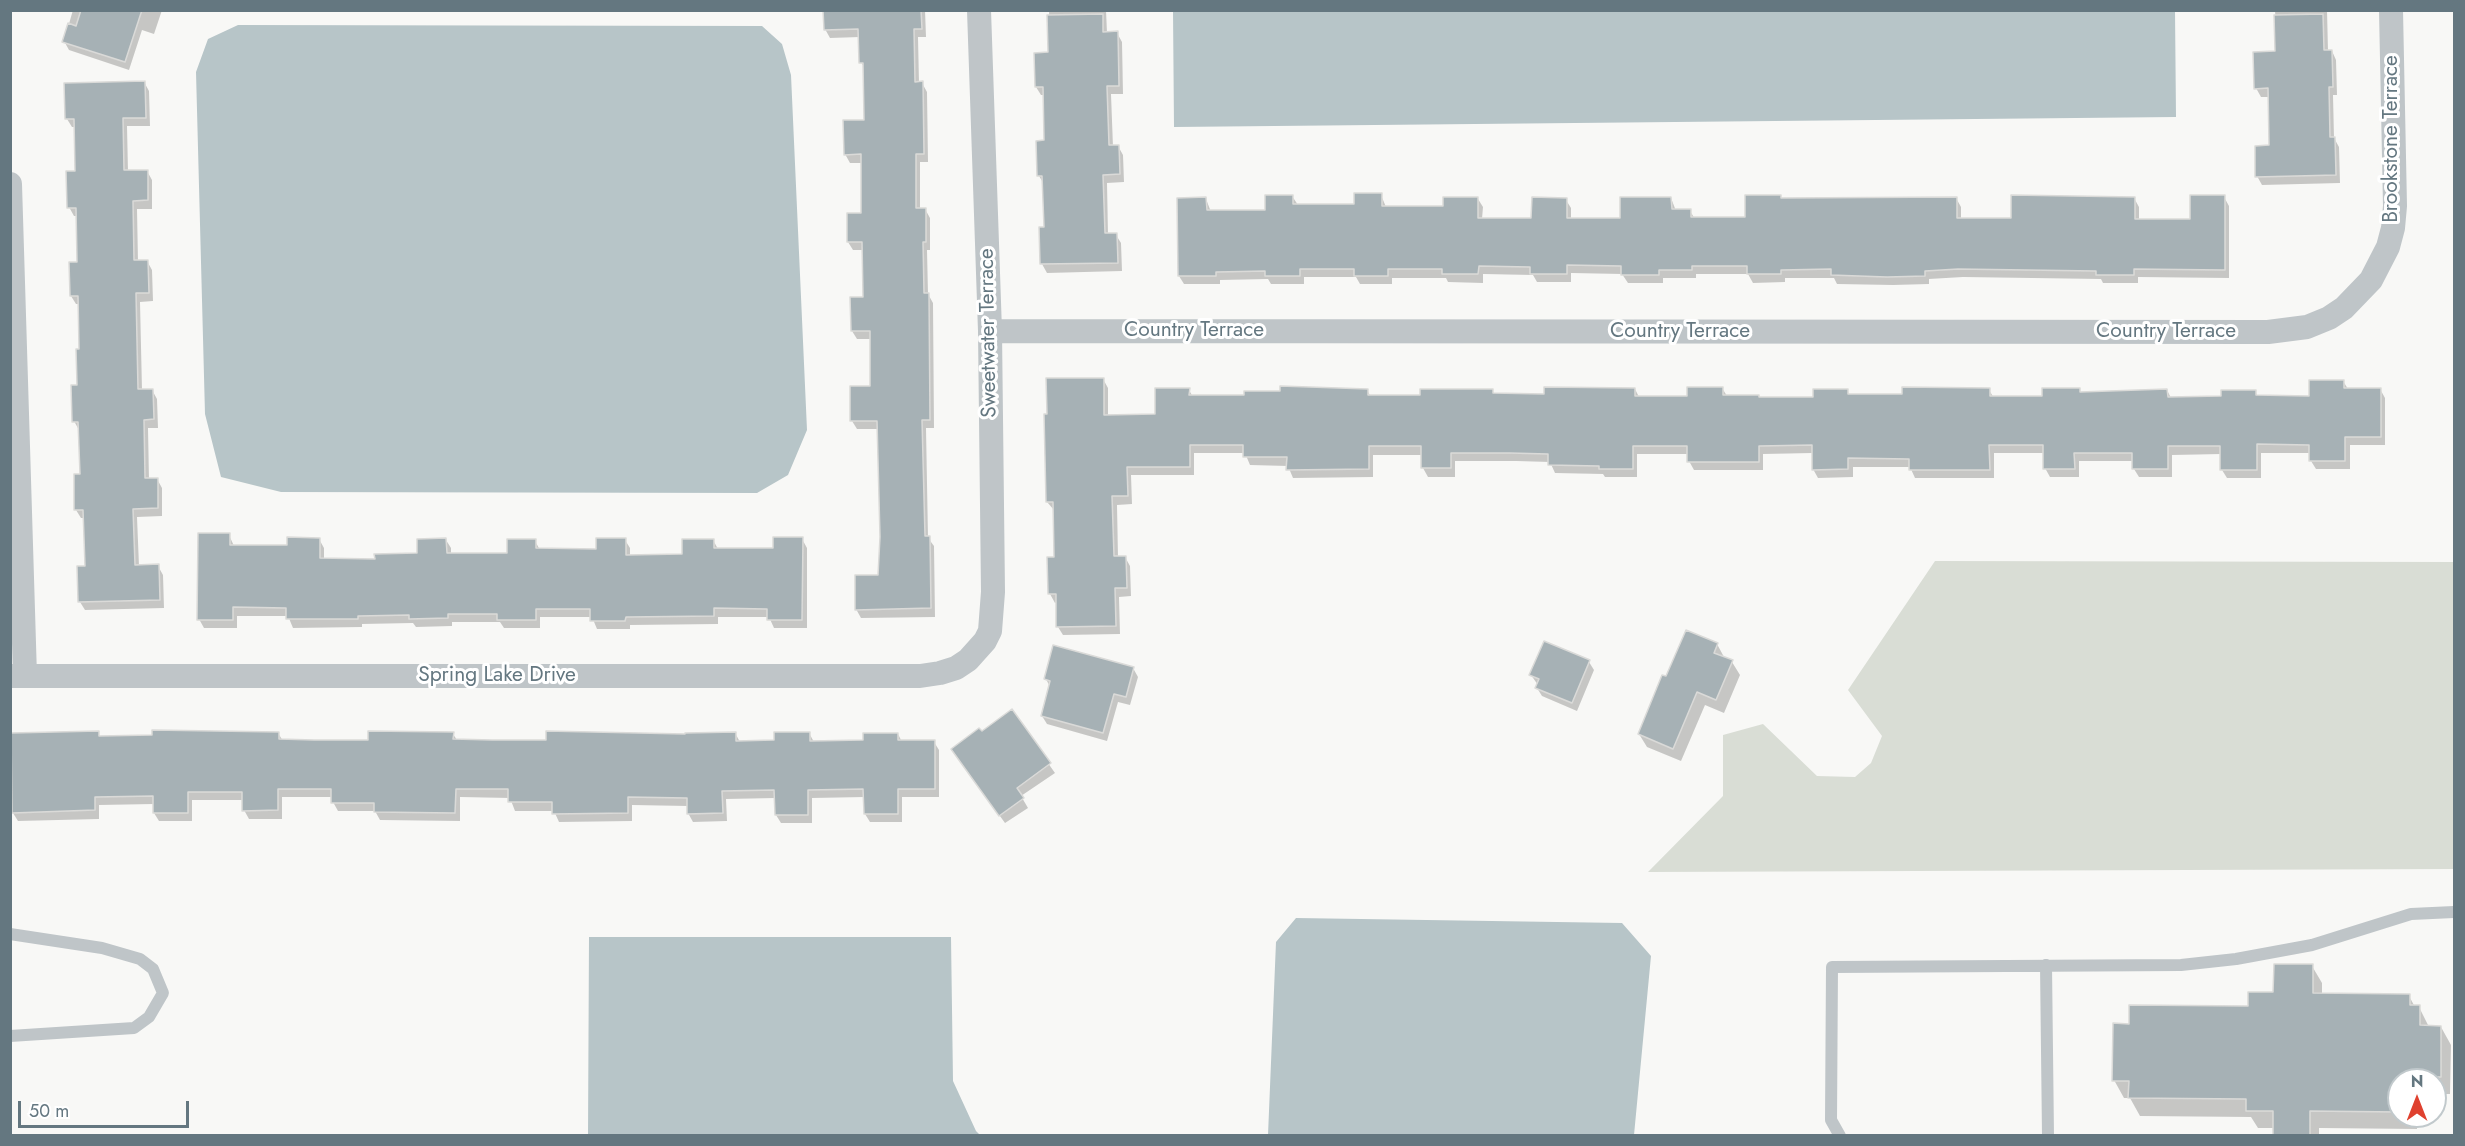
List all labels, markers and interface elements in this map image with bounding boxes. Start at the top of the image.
street label: Brookstone Terrace [2379,55,2405,223]
street label: Sweetwater Terrace [975,248,1003,418]
street label: Country Terrace [1124,318,1264,344]
street label: Country Terrace [1610,319,1750,345]
street label: Country Terrace [2096,319,2236,345]
street label: Spring Lake Drive [418,663,576,689]
north arrow [2387,1068,2447,1128]
text: N [2411,1070,2423,1093]
scale bar [21,1089,192,1127]
text: 50 m [29,1098,69,1124]

